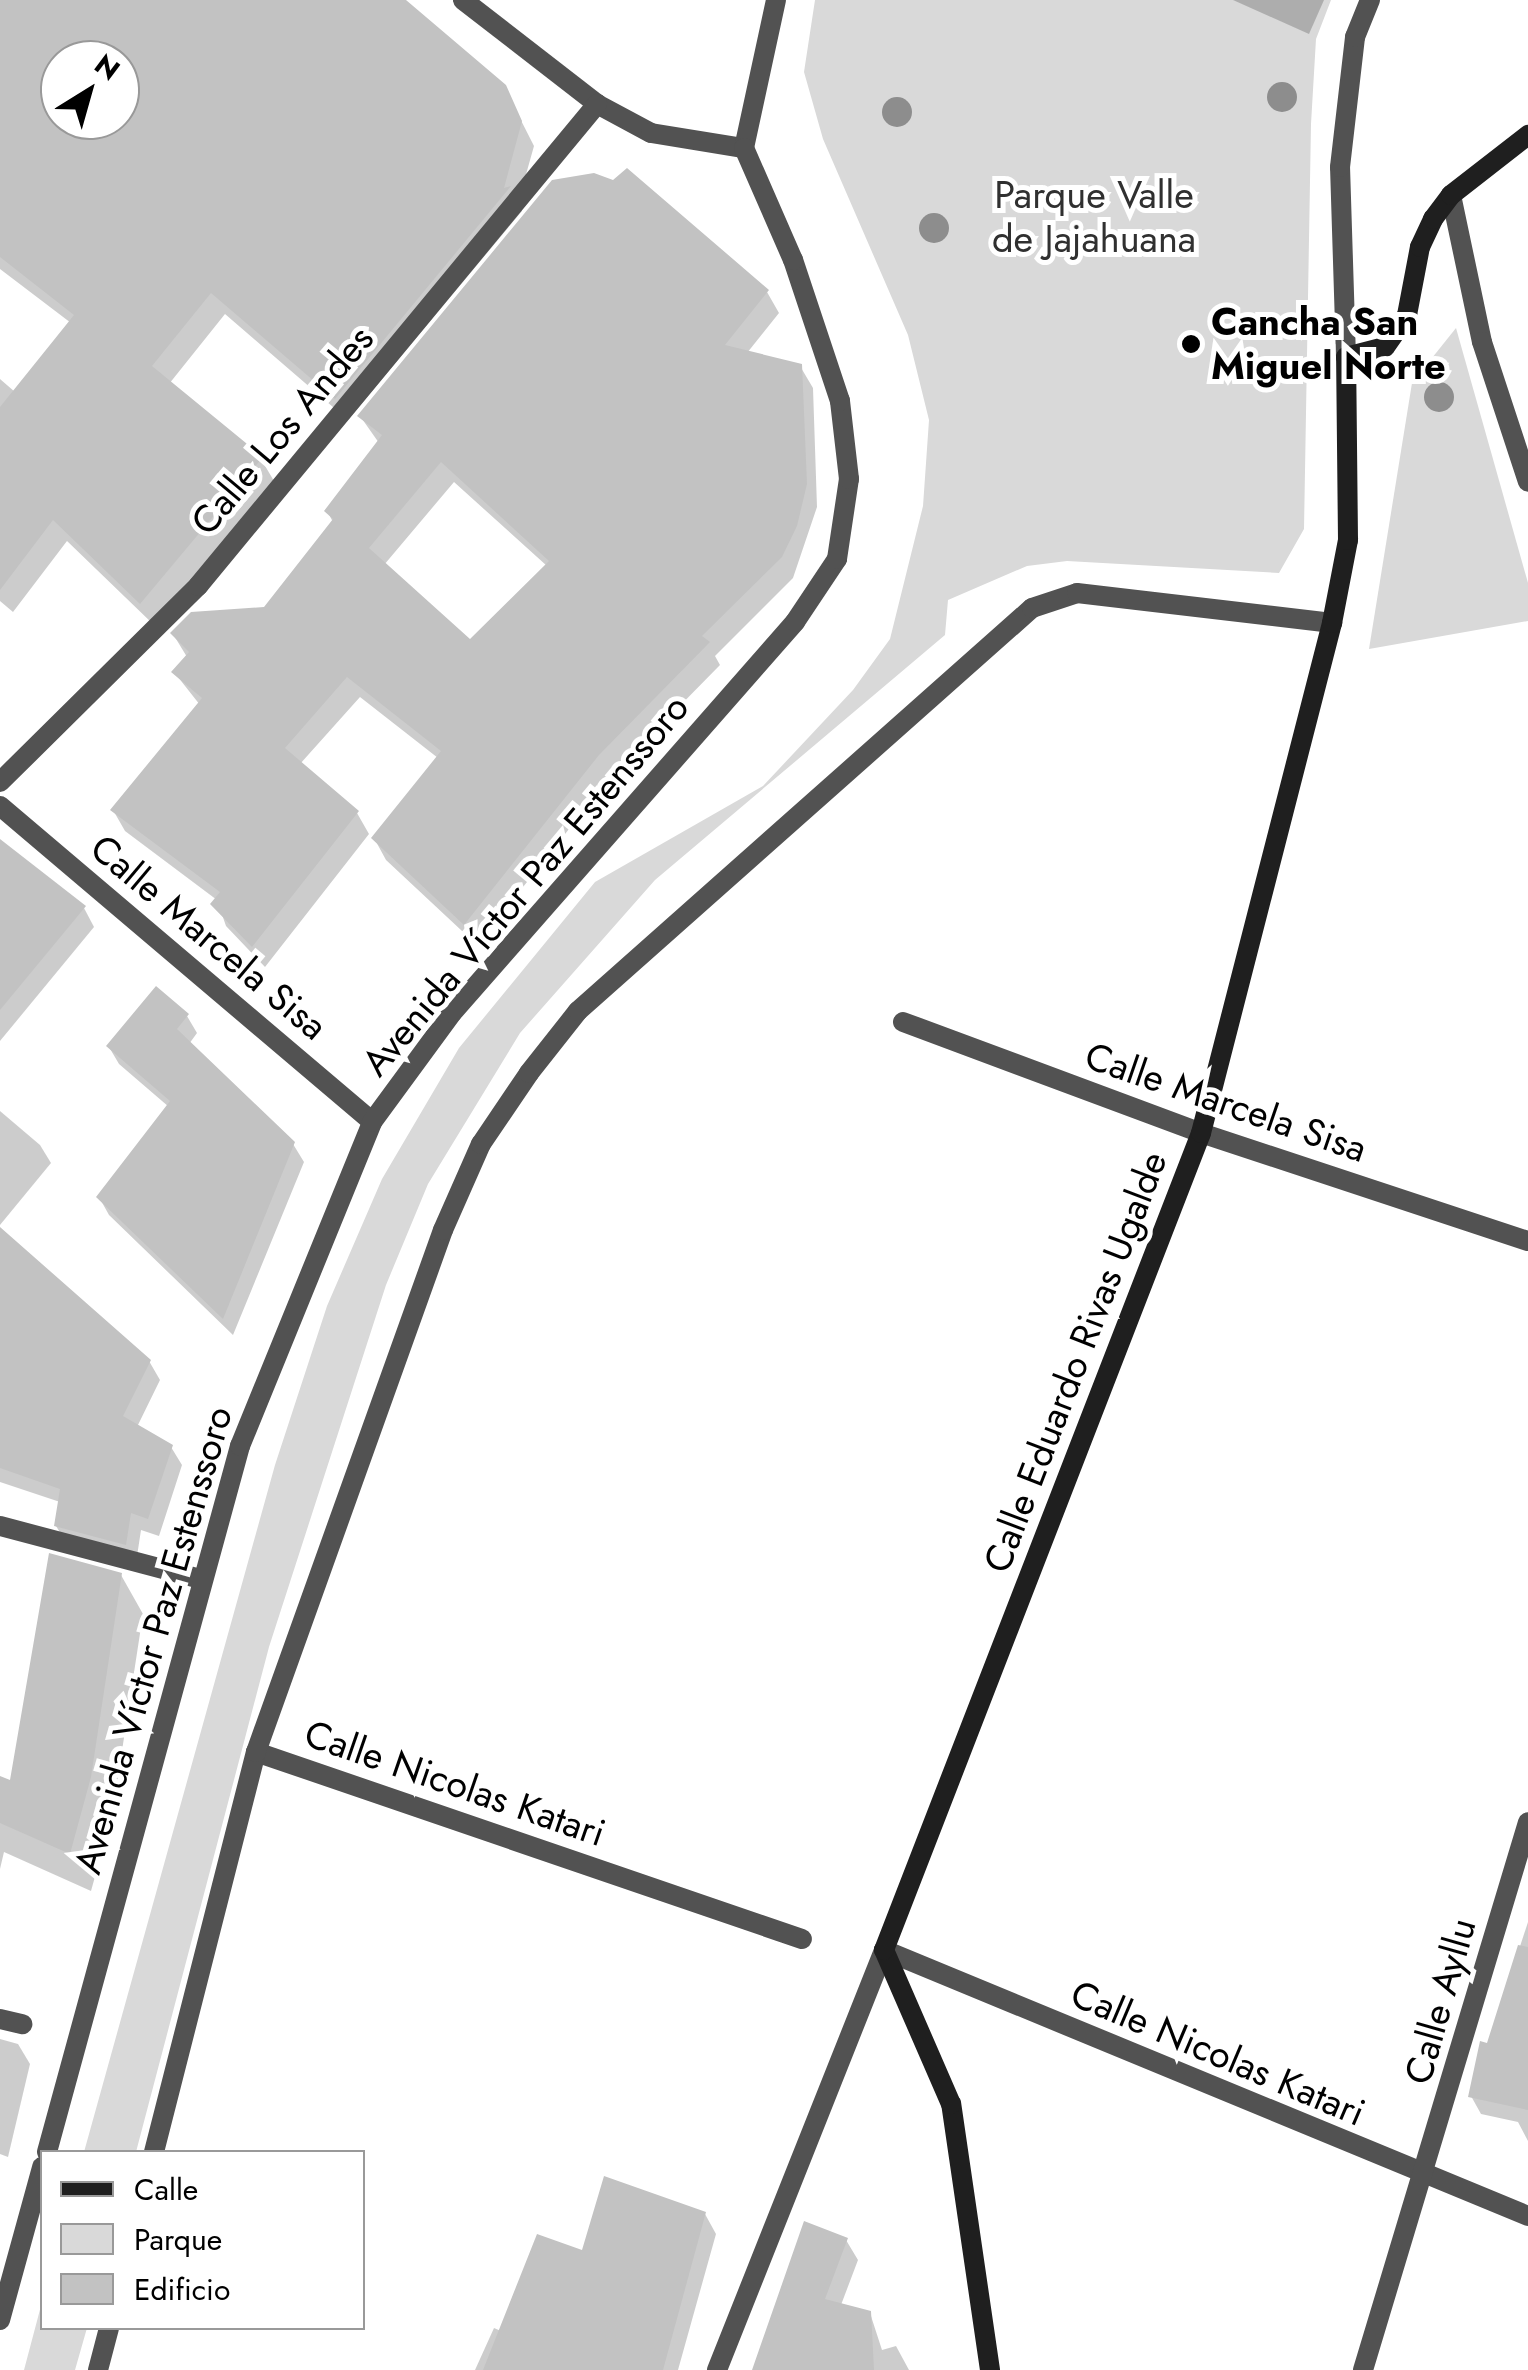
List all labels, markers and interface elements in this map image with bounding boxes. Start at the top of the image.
north arrow [40,40,140,140]
text: N [86,44,128,90]
park label: Parque Valle de Jajahuana [992,172,1196,262]
place label: Cancha San Miguel Norte [1211,299,1446,388]
street label: Calle Los Andes [181,316,383,544]
marker: Cancha San Miguel Norte [1180,333,1202,355]
street label: Avenida Víctor Paz Estenssoro [352,685,698,1085]
street label: Calle Marcela Sisa [81,825,337,1049]
street label: Calle Marcela Sisa [1079,1032,1373,1172]
street label: Calle Eduardo Rivas Ugalde [974,1145,1176,1579]
street label: Avenida Víctor Paz Estenssoro [64,1401,242,1879]
street label: Calle Nicolas Katari [299,1710,611,1856]
street label: Calle Ayllu [1395,1913,1485,2089]
street label: Calle Nicolas Katari [1064,1971,1372,2135]
legend [40,2150,365,2330]
text: Calle [134,2168,198,2211]
text: Parque [134,2218,222,2261]
text: Edificio [134,2268,230,2311]

